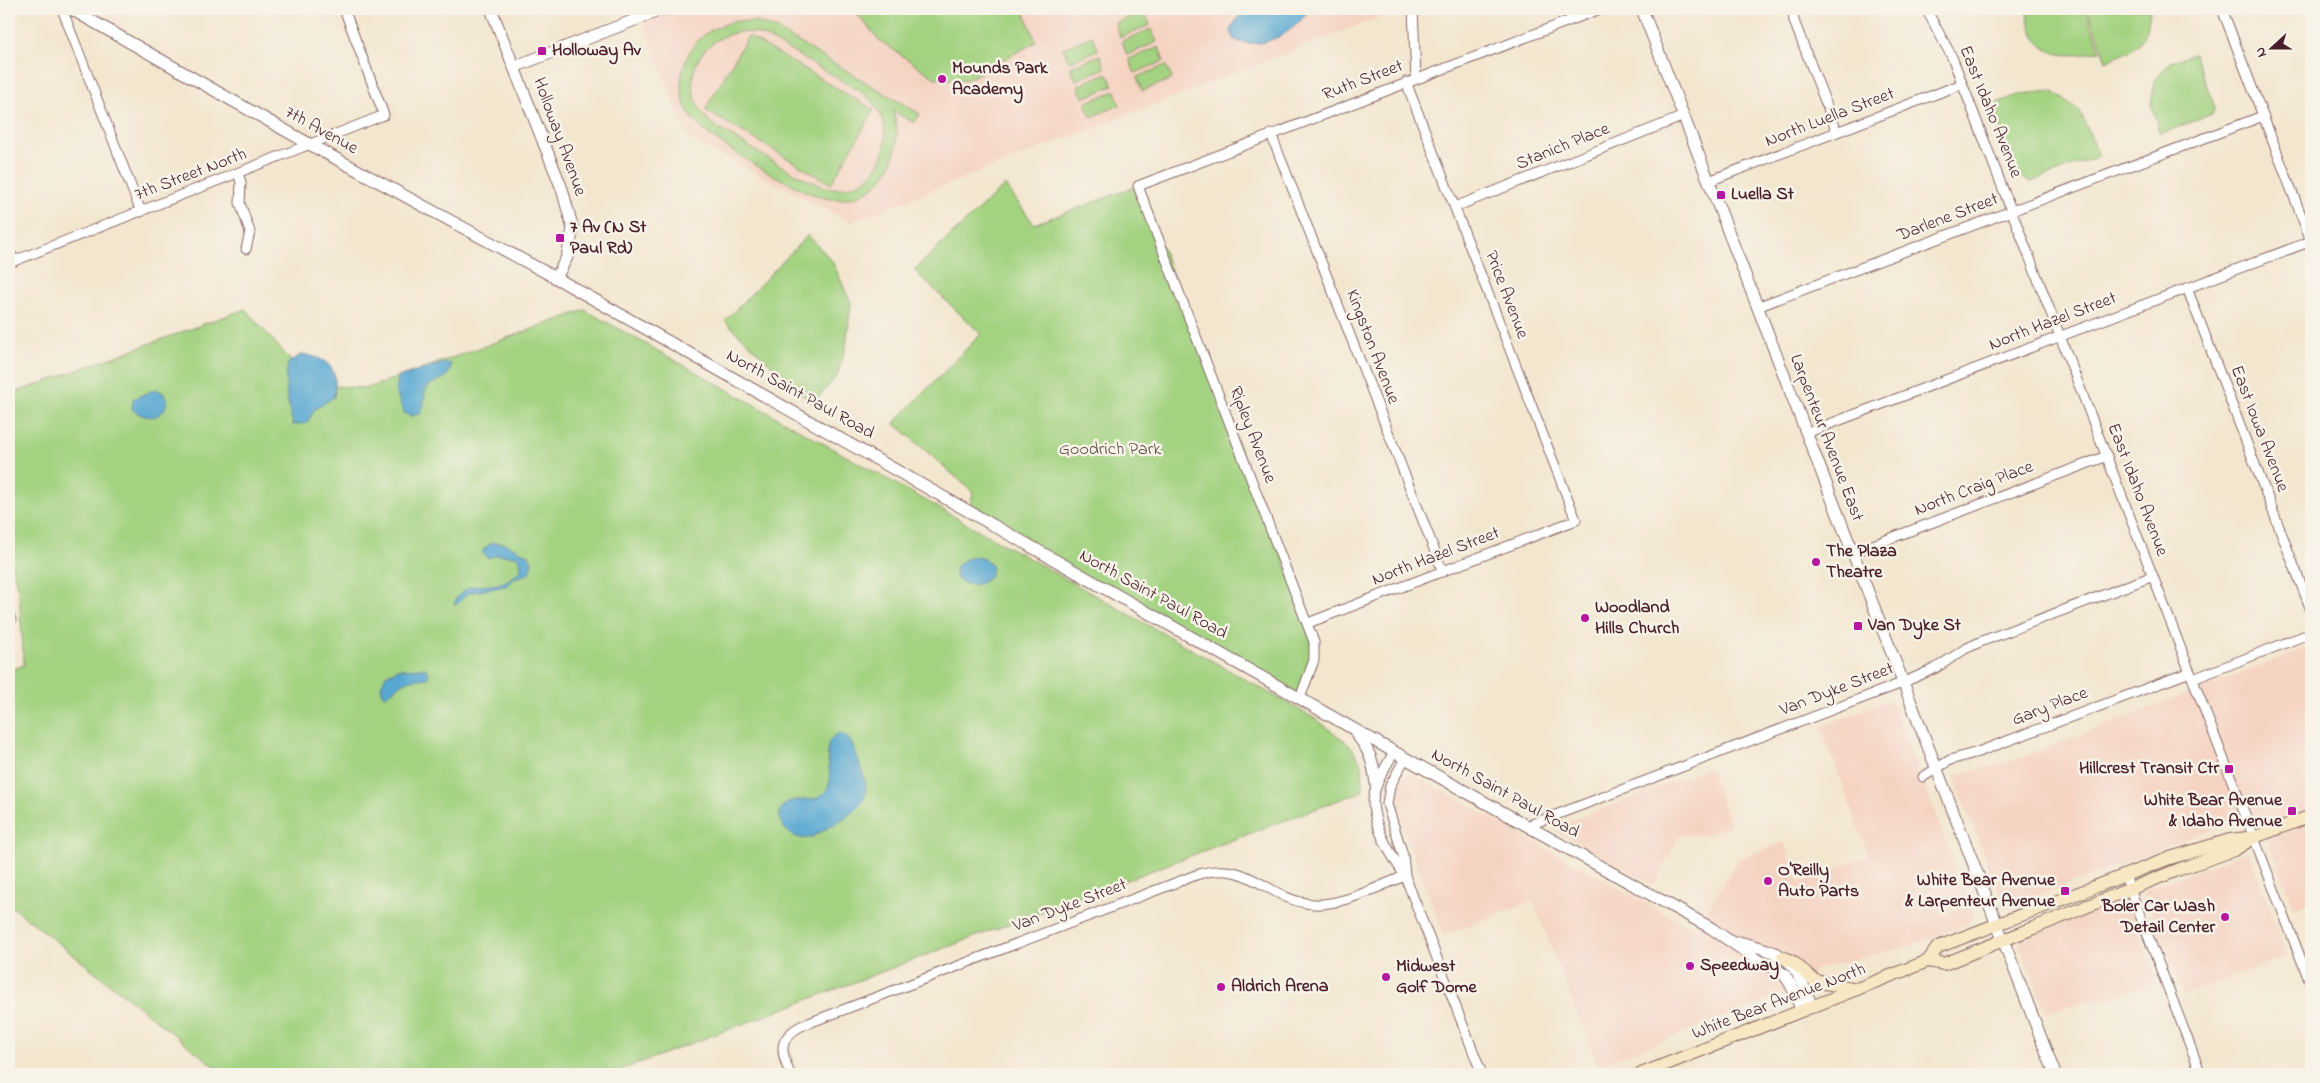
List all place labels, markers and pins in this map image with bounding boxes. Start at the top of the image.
place label: Holloway Av [552,38,642,65]
marker: Holloway Av [536,45,548,57]
place label: Mounds Park Academy [952,56,1049,104]
marker: Mounds Park Academy [936,73,948,85]
place label: Luella St [1731,182,1795,208]
marker: Luella St [1715,189,1727,201]
place label: 7 Av (N St Paul Rd) [570,215,647,262]
marker: 7 Av (N St Paul Rd) [554,232,566,244]
place label: The Plaza Theatre [1826,539,1897,586]
marker: The Plaza Theatre [1810,556,1822,568]
place label: Woodland Hills Church [1595,595,1680,642]
marker: Woodland Hills Church [1579,612,1591,624]
place label: Van Dyke St [1867,613,1962,640]
marker: Van Dyke St [1852,620,1864,632]
place label: Hillcrest Transit Ctr [2079,756,2219,782]
marker: Hillcrest Transit Ctr [2223,763,2235,775]
place label: White Bear Avenue & Idaho Avenue [2144,788,2283,835]
marker: White Bear Avenue & Idaho Avenue [2286,805,2298,817]
place label: O'Reilly Auto Parts [1778,858,1859,905]
place label: White Bear Avenue & Larpenteur Avenue [1904,868,2056,915]
marker: O'Reilly Auto Parts [1762,875,1774,887]
marker: White Bear Avenue & Larpenteur Avenue [2059,885,2071,897]
place label: Boler Car Wash Detail Center [2101,894,2215,941]
marker: Boler Car Wash Detail Center [2219,911,2231,923]
place label: Speedway [1700,953,1779,980]
place label: Midwest Golf Dome [1396,954,1478,1001]
marker: Speedway [1684,960,1696,972]
marker: Midwest Golf Dome [1380,971,1392,983]
place label: Aldrich Arena [1231,974,1329,1000]
marker: Aldrich Arena [1215,981,1227,993]

